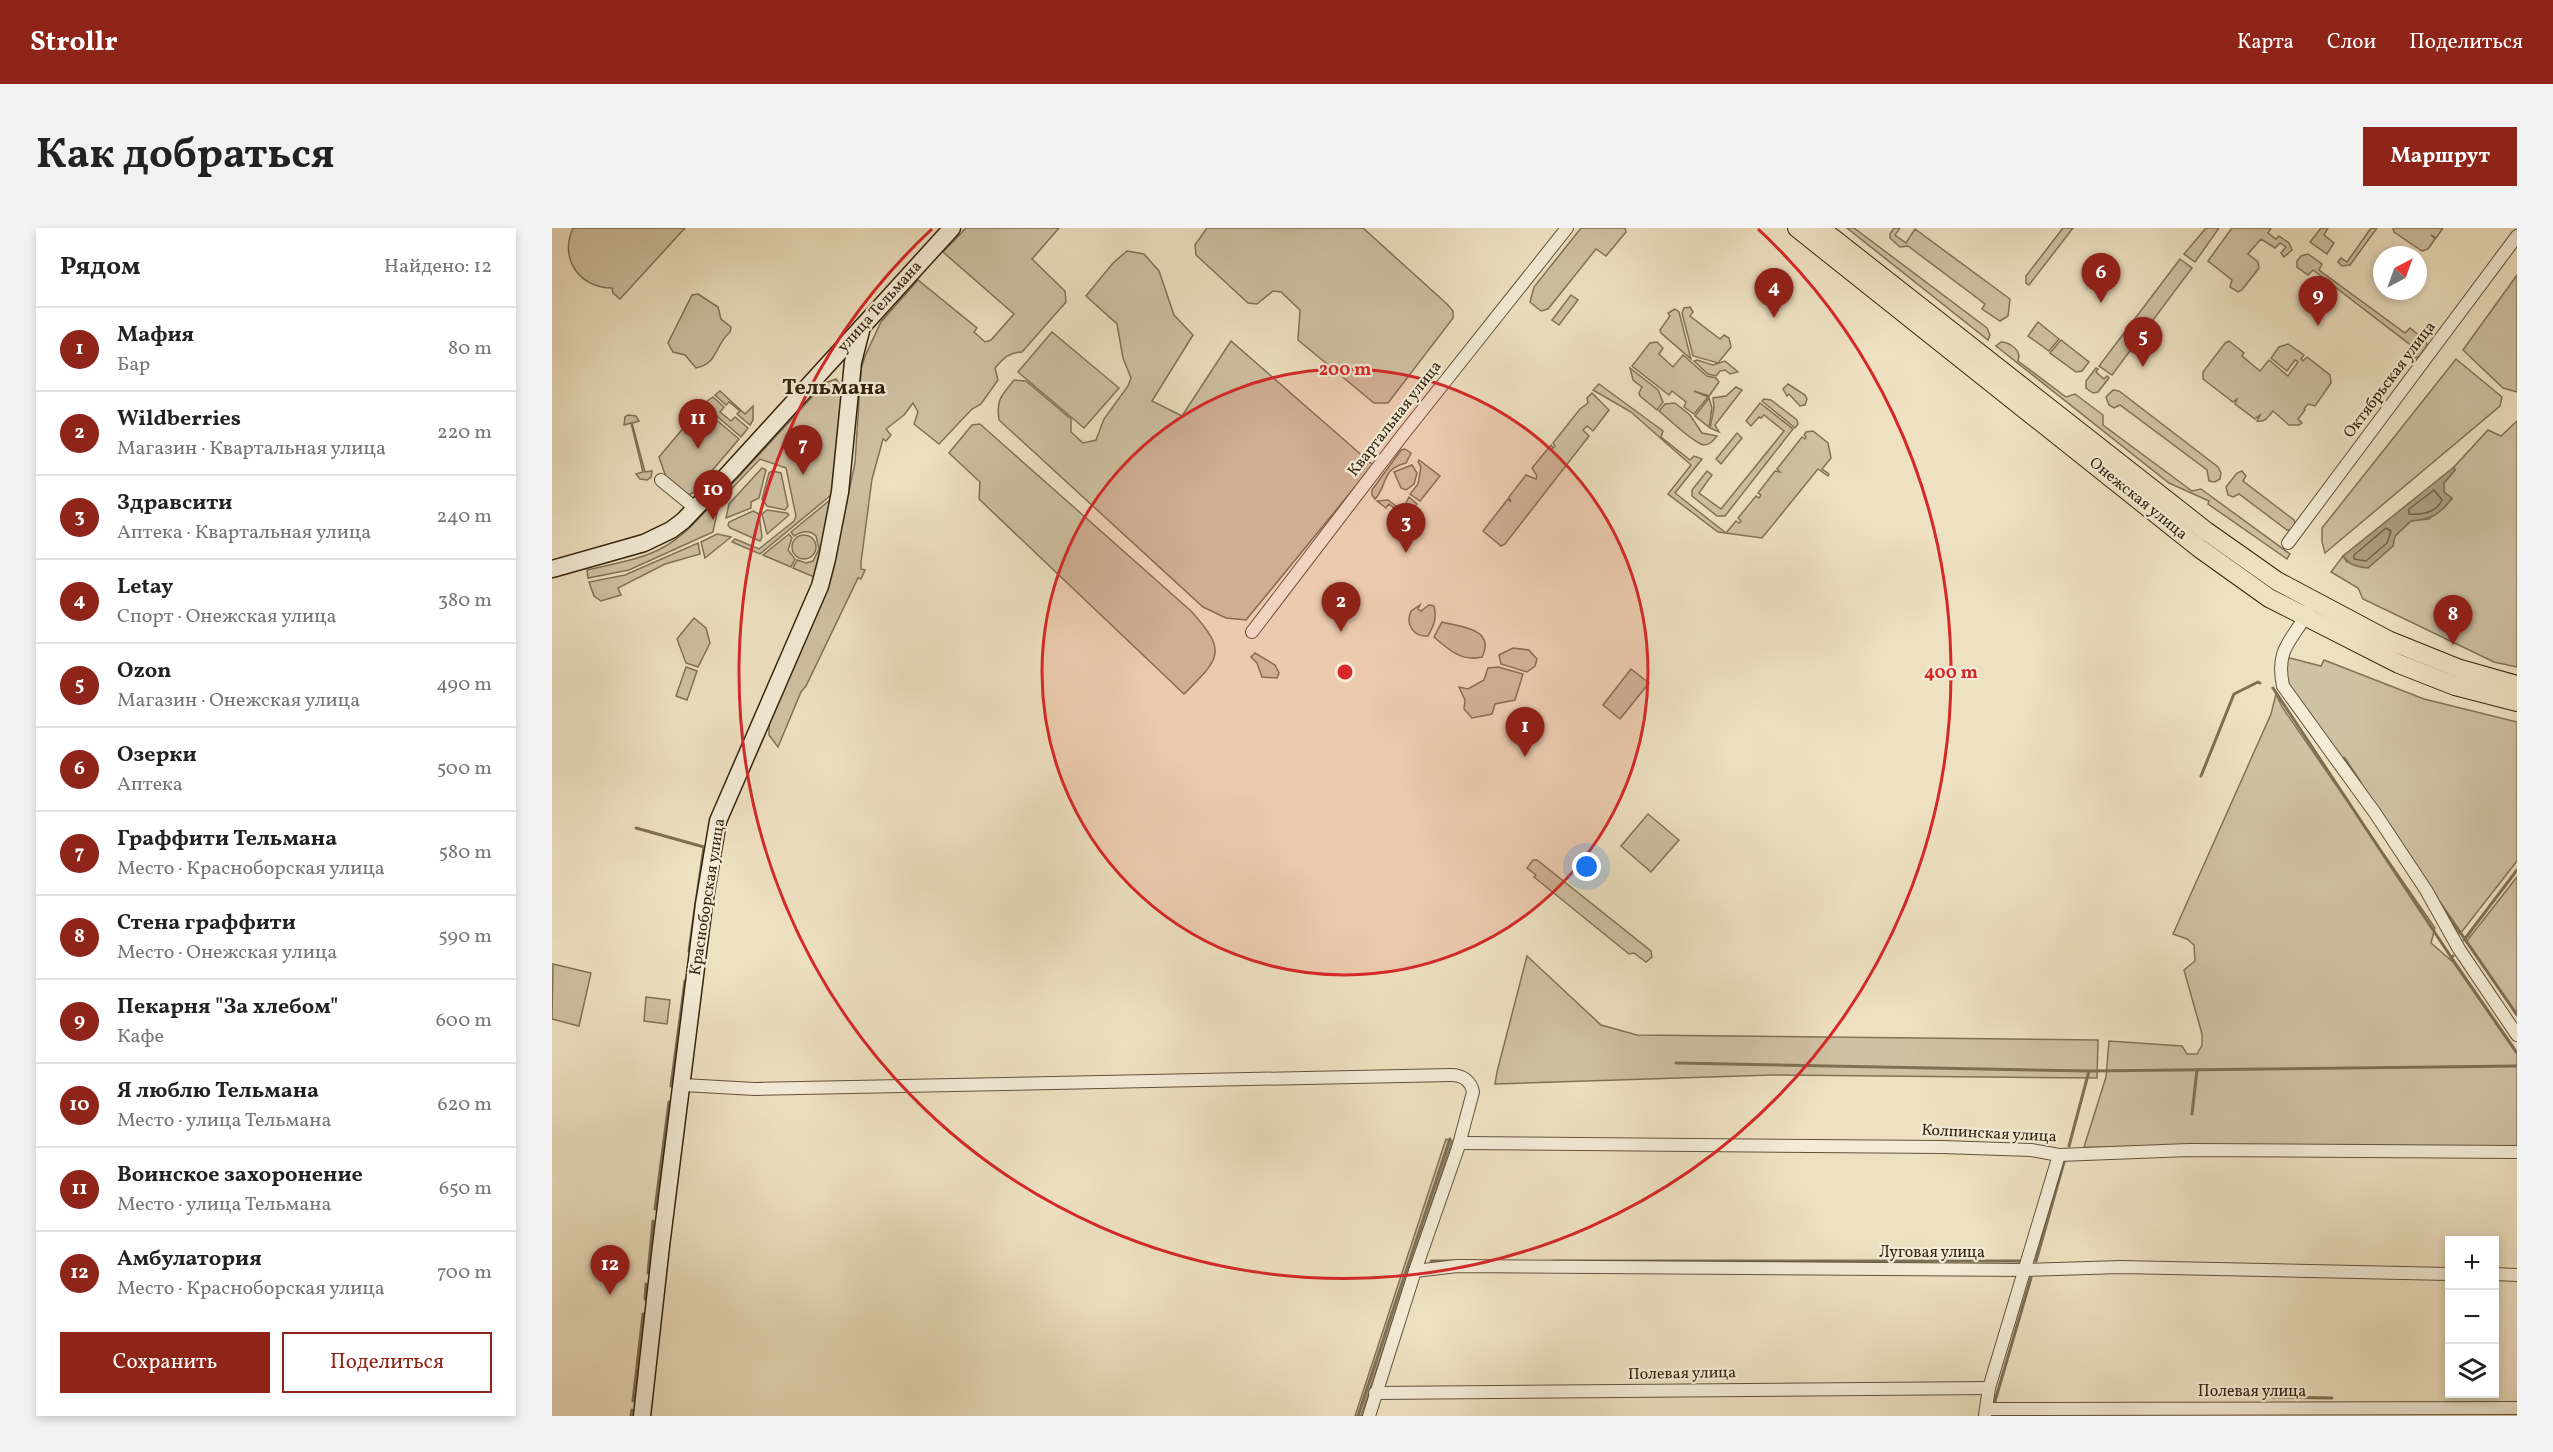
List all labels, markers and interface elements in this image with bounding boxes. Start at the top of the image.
text: Strollr [30,23,118,62]
text: Карта [2237,28,2294,57]
text: Слои [2327,28,2376,57]
text: Поделиться [2409,28,2523,57]
text: Как добраться [36,127,335,186]
button: Маршрут [2363,127,2517,186]
north arrow [2373,246,2427,300]
text: Рядом [60,249,140,285]
text: Найдено: 12 [384,253,492,281]
pin: 6 [2082,254,2120,303]
street label: улица Тельмана [833,256,927,358]
pin: 4 [1754,268,1794,318]
pin: 9 [2298,276,2338,326]
street label: Октябрьская улица [2339,317,2441,443]
pin: 5 [2124,318,2162,367]
text: Мафия [117,320,194,351]
text: 1 [75,335,84,363]
text: 80 m [448,335,492,363]
text: Бар [117,351,150,379]
street label: Квартальная улица [1343,357,1447,481]
text: 200 m [1319,358,1371,383]
district label: Тельмана [782,373,886,404]
pin: 11 [678,400,718,449]
text: Wildberries [117,404,241,435]
text: 2 [74,419,85,447]
text: 220 m [437,419,492,447]
pin: 7 [784,426,822,475]
text: Магазин · Квартальная улица [117,435,386,463]
street label: Онежская улица [2084,452,2192,546]
pin: 10 [694,470,732,520]
text: Здравсити [117,488,232,519]
text: 3 [74,503,85,531]
text: 240 m [437,503,492,531]
pin: 3 [1386,504,1426,553]
text: Аптека · Квартальная улица [117,519,371,547]
text: Letay [117,572,173,603]
pin: 2 [1322,582,1360,632]
text: 4 [73,587,86,615]
text: 380 m [438,587,492,615]
pin: 8 [2434,596,2472,645]
text: Спорт · Онежская улица [117,603,337,631]
text: Ozon [117,656,172,687]
text: 400 m [1924,661,1978,686]
centre of rings [1335,662,1355,682]
text: 5 [75,671,84,699]
text: 490 m [436,671,492,699]
text: Магазин · Онежская улица [117,687,360,715]
pin: 1 [1506,708,1544,757]
text: Озерки [117,740,197,771]
text: 6 [74,755,85,783]
text: 500 m [437,755,492,783]
text: Аптека [117,771,183,799]
street label: Красноборская улица [685,817,731,977]
text: Граффити Тельмана [117,824,337,855]
text: 7 [75,839,84,867]
text: 580 m [439,839,492,867]
your location [1572,852,1601,881]
text: Место · Красноборская улица [117,855,385,883]
text: Стена граффити [117,908,296,939]
text: 8 [74,923,85,951]
text: 590 m [438,923,492,951]
text: Место · Онежская улица [117,939,337,967]
text: Пекарня "За хлебом" [117,992,338,1023]
text: 9 [74,1007,85,1035]
text: 600 m [436,1007,492,1035]
text: Кафе [117,1023,164,1051]
text: Я люблю Тельмана [117,1076,319,1107]
text: 10 [69,1091,90,1119]
text: 620 m [438,1091,492,1119]
text: Место · улица Тельмана [117,1107,331,1135]
street label: Колпинская улица [1921,1119,2057,1149]
text: Воинское захоронение [117,1160,363,1191]
text: 11 [71,1175,88,1203]
text: 650 m [439,1175,492,1203]
text: Место · улица Тельмана [117,1191,331,1219]
map controls [2445,1236,2499,1398]
button: + [2445,1236,2499,1290]
street label: Луговая улица [1879,1242,1985,1264]
text: Амбулатория [117,1244,262,1275]
pin: 12 [590,1246,630,1295]
text: 12 [70,1259,89,1287]
text: 700 m [437,1259,492,1287]
text: Место · Красноборская улица [117,1275,385,1303]
button: − [2445,1290,2499,1344]
button: Сохранить [60,1332,270,1393]
button: Поделиться [282,1332,492,1393]
button: layers [2445,1344,2499,1398]
street label: Полевая улица [1628,1362,1736,1386]
street label: Полевая улица [2198,1381,2306,1403]

